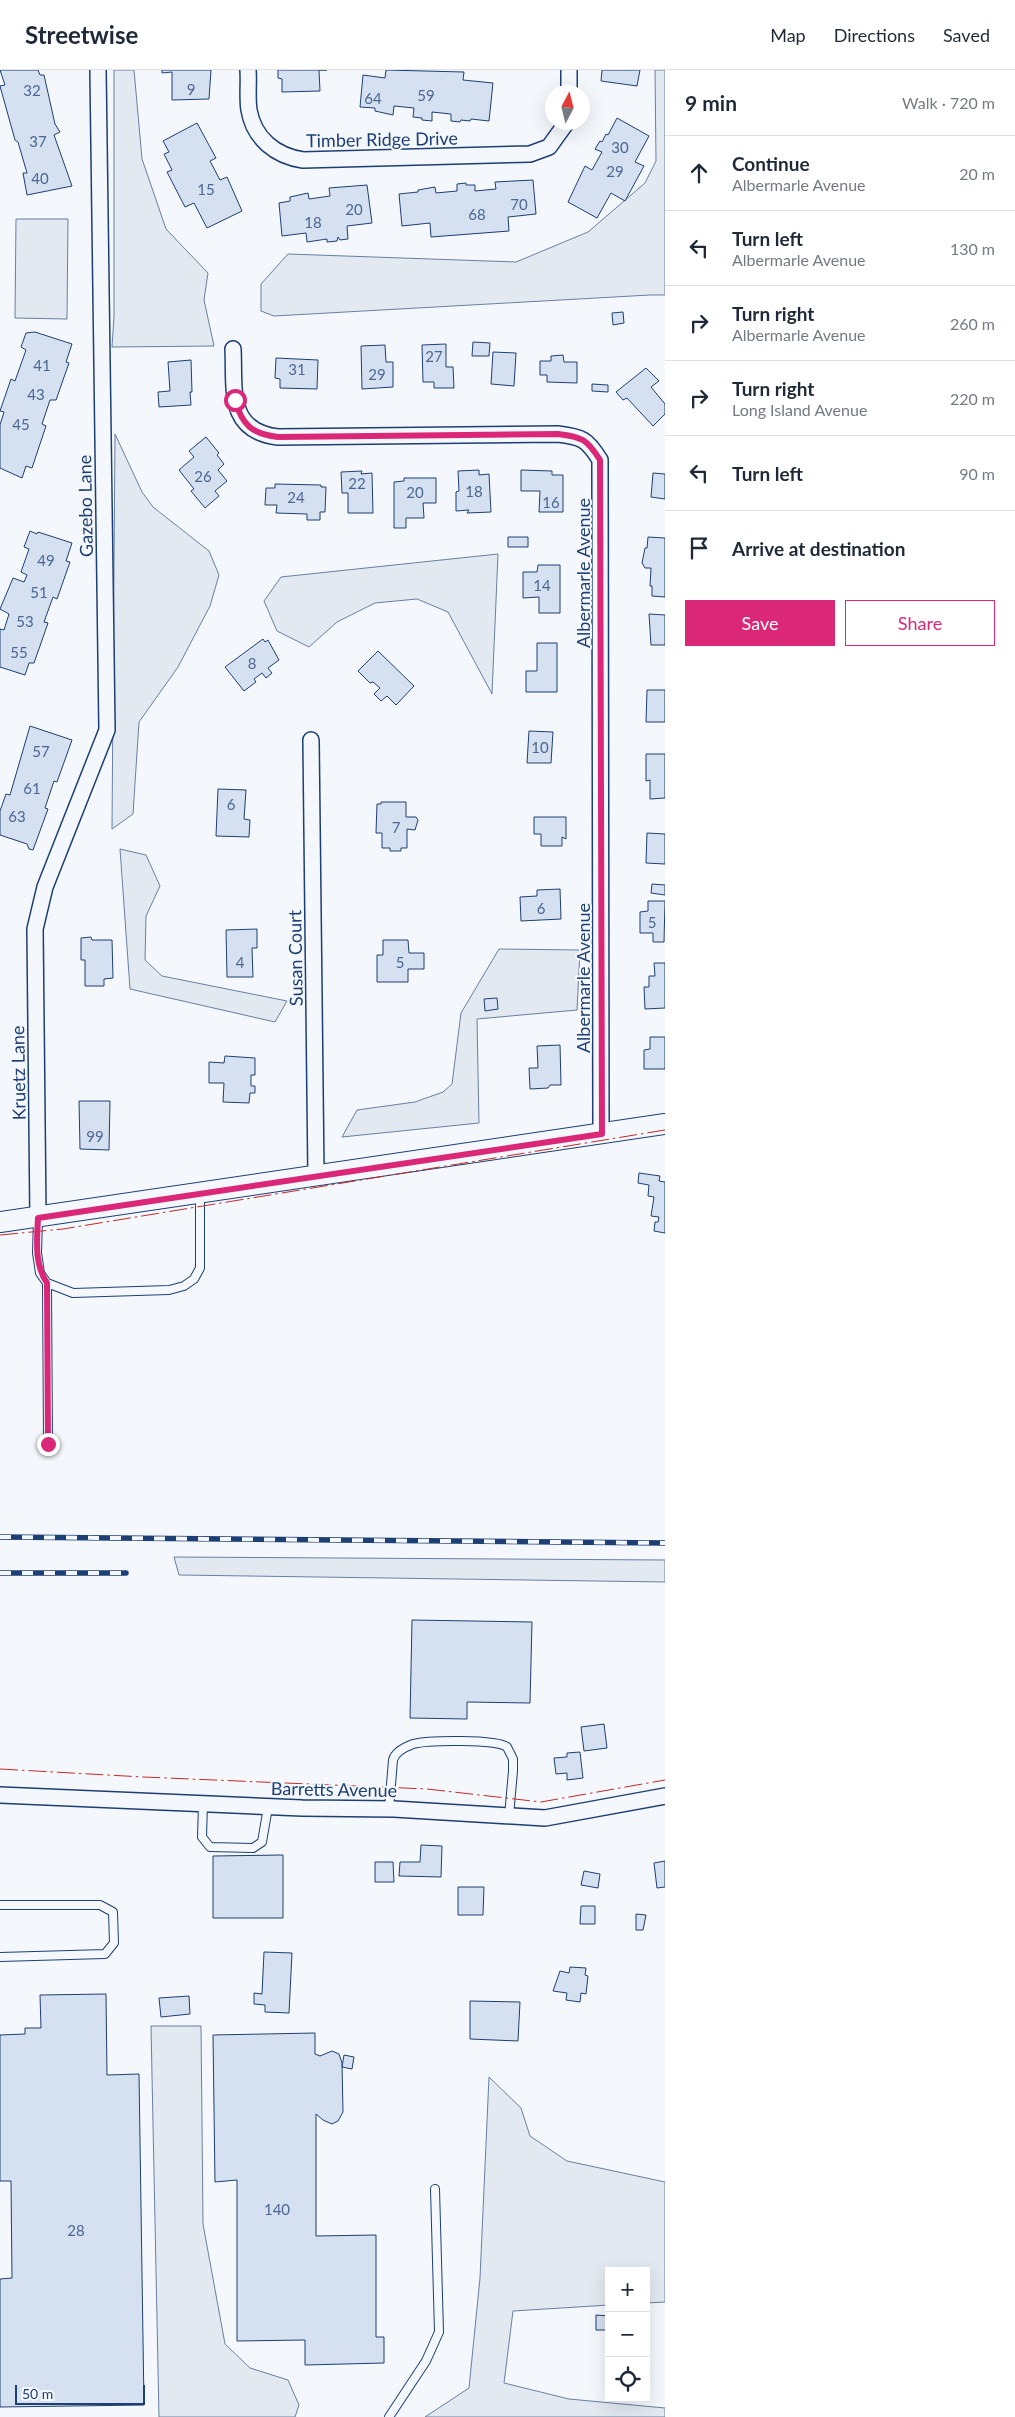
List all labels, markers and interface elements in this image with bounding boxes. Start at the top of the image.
text: Streetwise [25,20,138,49]
text: Map [770,24,806,46]
text: Directions [834,24,915,46]
text: Saved [943,24,990,46]
house number: 9 [187,80,195,98]
house number: 32 [23,81,41,99]
north arrow [545,85,590,130]
house number: 59 [417,86,435,104]
house number: 64 [364,89,382,107]
text: 9 min [685,90,737,115]
text: Walk · 720 m [902,93,995,112]
street label: Timber Ridge Drive [306,127,458,151]
house number: 37 [29,132,47,150]
house number: 30 [611,138,629,156]
text: Continue [732,152,810,175]
icon: ahead [685,159,713,187]
house number: 29 [606,162,624,180]
text: 20 m [959,164,995,183]
house number: 40 [31,169,49,187]
text: Albermarle Avenue [732,175,866,194]
house number: 15 [197,180,215,198]
house number: 70 [510,195,528,213]
house number: 20 [345,200,363,218]
house number: 68 [468,205,486,223]
house number: 18 [304,213,322,231]
text: Turn left [732,227,803,250]
icon: left [685,234,713,262]
text: 130 m [950,239,995,258]
text: Albermarle Avenue [732,250,866,269]
text: Turn right [732,302,814,325]
icon: right [685,309,713,337]
text: 260 m [950,314,995,333]
text: Albermarle Avenue [732,325,866,344]
house number: 27 [425,347,443,365]
house number: 41 [33,356,51,374]
house number: 31 [288,360,306,378]
house number: 29 [368,365,386,383]
text: Turn right [732,377,814,400]
icon: right [685,384,713,412]
house number: 43 [27,385,45,403]
route start [224,389,247,412]
text: 220 m [950,389,995,408]
text: Long Island Avenue [732,400,867,419]
house number: 45 [12,415,30,433]
street label: Gazebo Lane [73,455,97,557]
icon: left [685,459,713,487]
text: Turn left [732,462,803,485]
text: 90 m [959,464,995,483]
house number: 26 [194,467,212,485]
house number: 22 [348,474,366,492]
house number: 18 [465,482,483,500]
house number: 20 [406,483,424,501]
house number: 24 [287,488,305,506]
house number: 16 [542,493,560,511]
street label: Albermarle Avenue [572,498,594,648]
icon: arrive [685,534,713,562]
text: Arrive at destination [732,537,905,560]
house number: 49 [37,551,55,569]
house number: 14 [533,576,551,594]
house number: 51 [30,583,48,601]
button: Save [685,600,835,646]
button: Share [845,600,995,646]
house number: 53 [16,612,34,630]
house number: 55 [10,643,28,661]
house number: 8 [248,654,256,672]
house number: 10 [531,738,549,756]
house number: 57 [32,742,50,760]
house number: 61 [23,779,41,797]
house number: 6 [227,795,236,813]
house number: 63 [8,807,26,825]
house number: 7 [392,818,401,836]
house number: 6 [537,899,546,917]
street label: Albermarle Avenue [572,903,594,1053]
street label: Susan Court [283,909,307,1006]
house number: 5 [648,913,656,931]
house number: 4 [236,953,245,971]
house number: 5 [396,953,404,971]
street label: Kruetz Lane [6,1025,30,1121]
house number: 99 [86,1127,104,1145]
route end [37,1433,60,1456]
street label: Barretts Avenue [271,1777,397,1801]
house number: 140 [264,2200,290,2218]
house number: 28 [67,2221,85,2239]
map controls [605,2267,650,2402]
button: + [605,2267,650,2312]
button: − [605,2312,650,2357]
button: locate [605,2357,650,2402]
scale bar [15,2382,145,2405]
text: 50 m [22,2385,53,2402]

